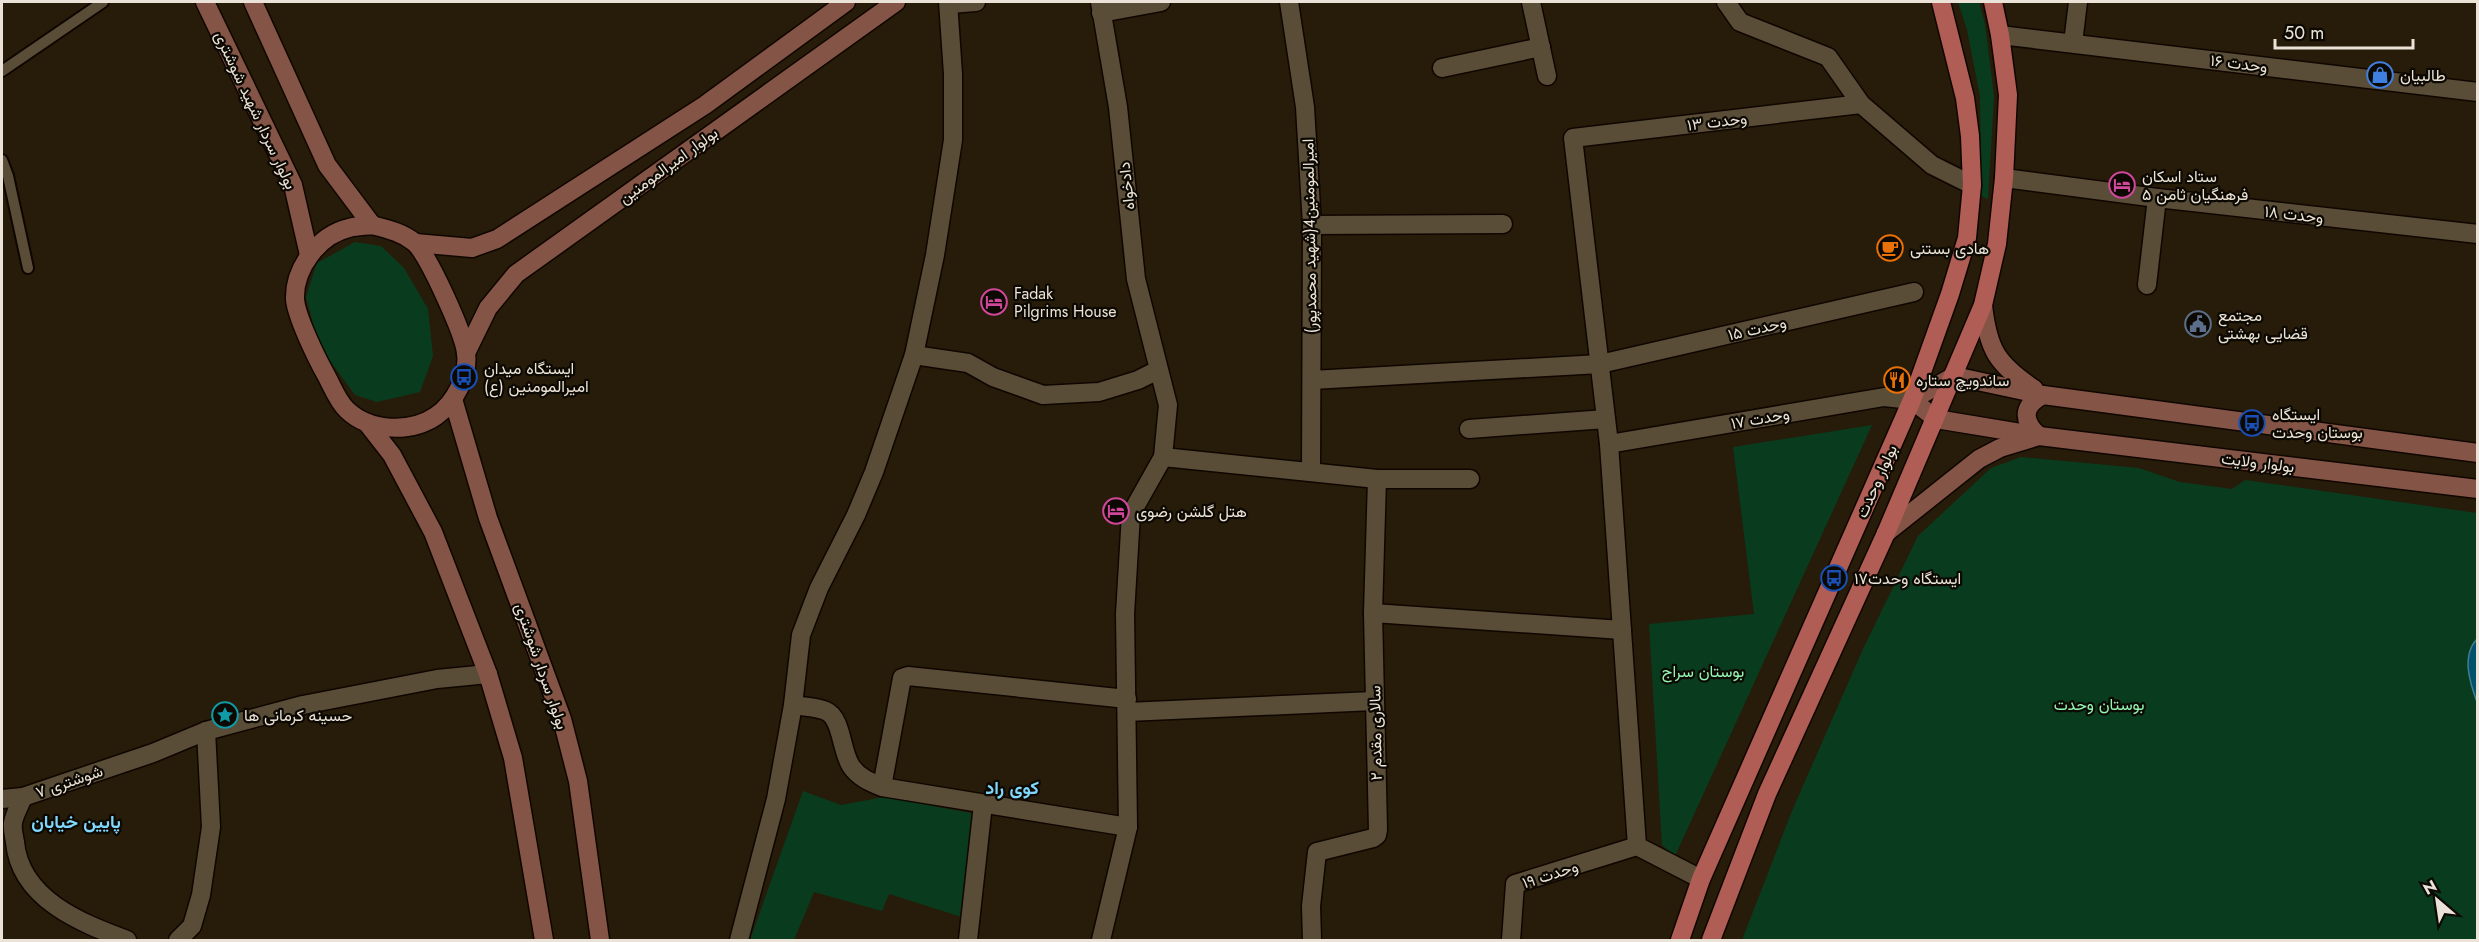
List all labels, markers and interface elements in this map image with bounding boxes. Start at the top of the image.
scale bar [2275,12,2413,50]
text: 50 m [2284,20,2324,46]
street label: بولوار سردار شهید شوشتری [209,27,302,193]
street label: وحدت ۱۶ [2209,49,2269,78]
shop icon: طالبیان [2365,60,2395,90]
place label: طالبیان [2400,64,2446,87]
street label: وحدت ۱۳ [1686,106,1748,137]
street label: بولوار امیرالمومنین [614,122,723,209]
street label: امیرالمومنین4(شهید محمدپور) [1296,138,1323,333]
street label: دادخواه [1113,161,1140,211]
place label: ستاد اسکان فرهنگیان ثامن ۵ [2142,165,2248,206]
hotel icon: ستاد اسکان فرهنگیان ثامن ۵ [2107,170,2137,200]
street label: وحدت ۱۸ [2263,200,2325,229]
cafe icon: هادی بستنی [1875,233,1905,263]
place label: هادی بستنی [1910,237,1989,260]
place label: Fadak Pilgrims House [1014,282,1116,323]
hotel icon: Fadak Pilgrims House [979,287,1009,317]
place label: مجتمع قضایی بهشتی [2218,304,2308,345]
public building icon: مجتمع قضایی بهشتی [2183,309,2213,339]
street label: وحدت ۱۵ [1726,311,1789,346]
place label: ایستگاه میدان امیرالمومنین (ع) [484,357,589,398]
bus stop icon: ایستگاه میدان امیرالمومنین (ع) [449,362,479,392]
restaurant icon: ساندویچ ستاره [1882,365,1912,395]
place label: ساندویچ ستاره [1916,369,2009,392]
street label: وحدت ۱۷ [1729,402,1791,435]
place label: ایستگاه بوستان وحدت [2272,403,2363,444]
bus stop icon: ایستگاه بوستان وحدت [2237,408,2267,438]
street label: بولوار وحدت [1850,441,1903,521]
street label: بولوار ولایت [2220,447,2296,478]
hotel icon: هتل گلشن رضوی [1101,496,1131,526]
place label: هتل گلشن رضوی [1136,500,1247,523]
bus stop icon: ایستگاه وحدت۱۷ [1819,563,1849,593]
place label: ایستگاه وحدت۱۷ [1854,567,1961,590]
street label: بولوار سردار شوشتری [509,600,574,732]
park label: بوستان سراج [1662,660,1744,683]
street label: سالاری مقدم ۲ [1363,685,1388,781]
park label: بوستان وحدت [2054,693,2144,716]
place icon: حسینه کرمانی ها [210,700,240,730]
place label: حسینه کرمانی ها [244,704,353,727]
street label: شوشتری ۷ [32,759,106,804]
district label: کوی راد [985,775,1039,801]
district label: پایین خیابان [31,809,121,835]
street label: وحدت ۱۹ [1519,855,1581,894]
north arrow [2407,870,2467,930]
text: N [2419,874,2441,900]

